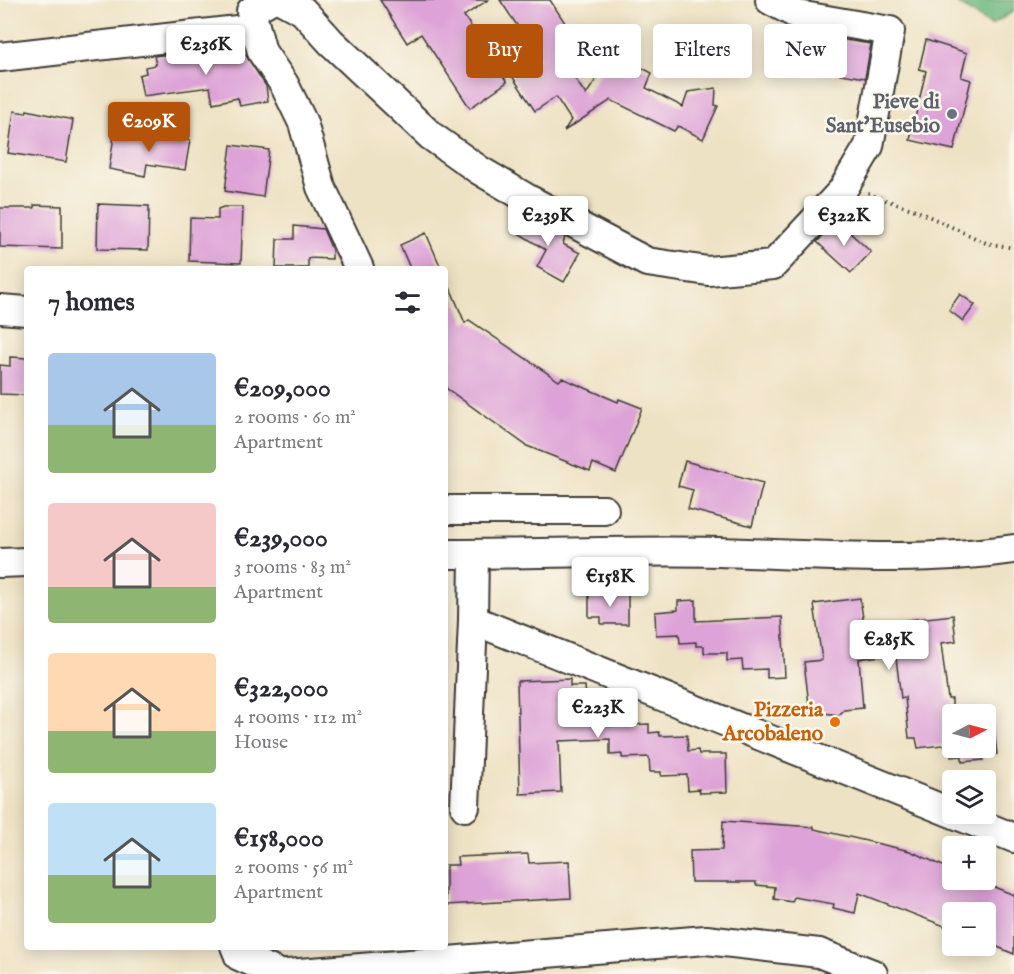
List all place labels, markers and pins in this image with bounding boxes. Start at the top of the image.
pin: €236K [164,25,248,76]
place label: Pieve di Sant'Eusebio [826,89,941,140]
pin: €209K [107,102,191,153]
marker: Pieve di Sant'Eusebio [945,107,959,121]
pin: €239K [506,196,590,247]
pin: €322K [802,196,886,247]
pin: €158K [568,557,652,608]
pin: €285K [847,620,931,671]
pin: €223K [556,688,640,739]
place label: Pizzeria Arcobaleno [722,697,824,748]
marker: Pizzeria Arcobaleno [828,715,842,729]

